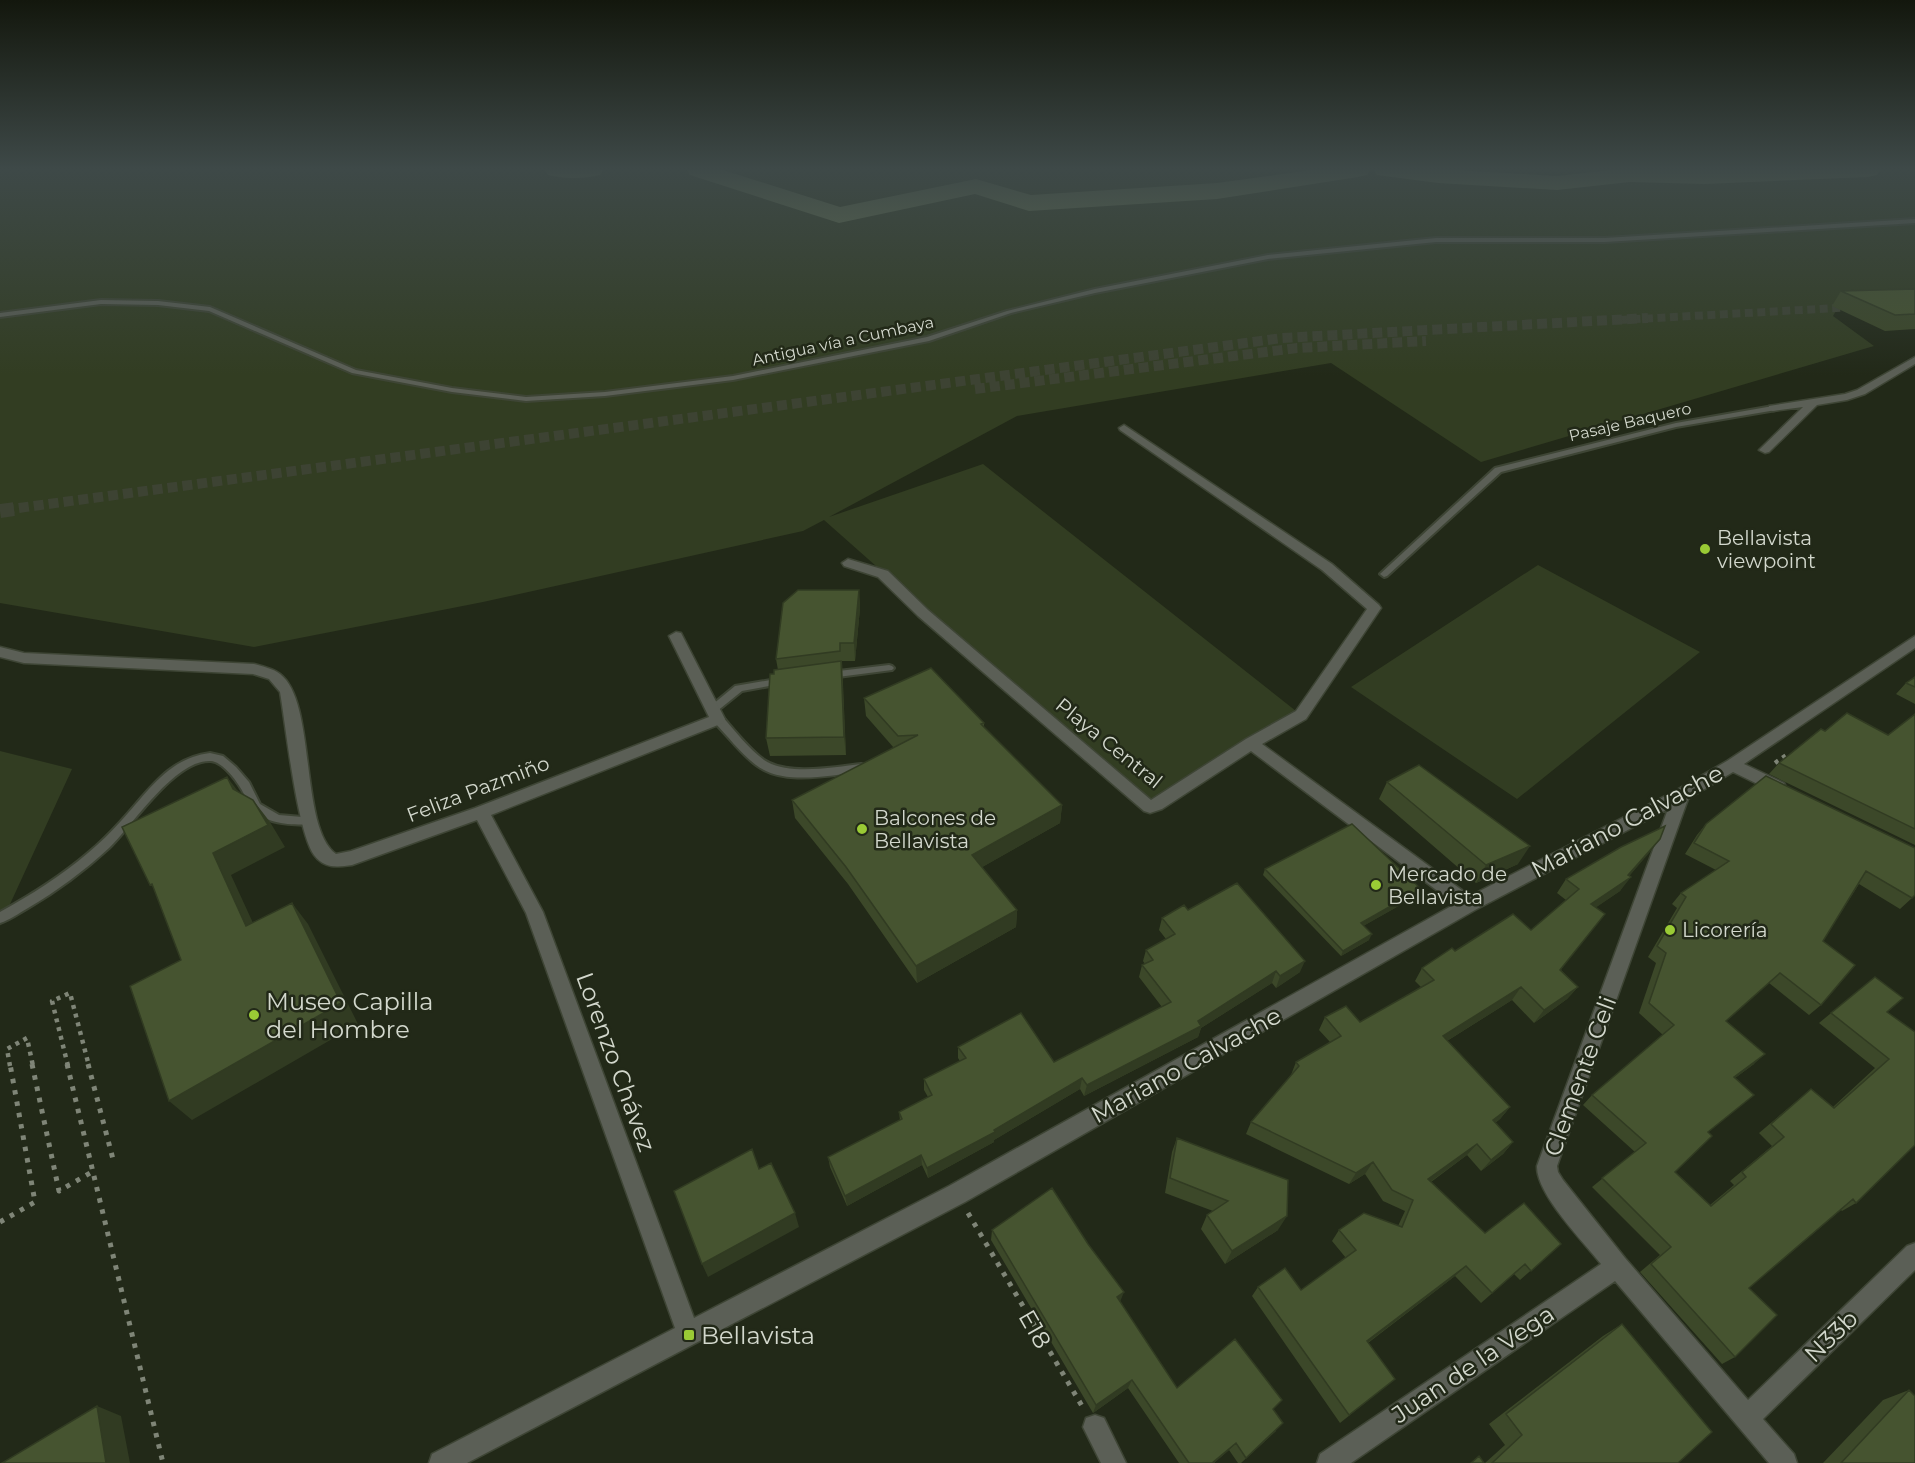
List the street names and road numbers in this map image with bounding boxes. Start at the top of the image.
street label: Antigua vía a Cumbaya [750,312,936,370]
street label: Pasaje Baquero [1567,399,1693,445]
street label: Playa Central [1051,693,1167,793]
street label: Feliza Pazmiño [403,751,553,827]
street label: Mariano Calvache [1526,758,1728,884]
street label: Lorenzo Chávez [570,968,662,1156]
street label: Clemente Celi [1538,992,1622,1160]
street label: Mariano Calvache [1086,1001,1286,1129]
street label: Juan de la Vega [1386,1299,1560,1430]
street label: E18 [1012,1304,1058,1354]
street label: N33b [1798,1304,1864,1368]

